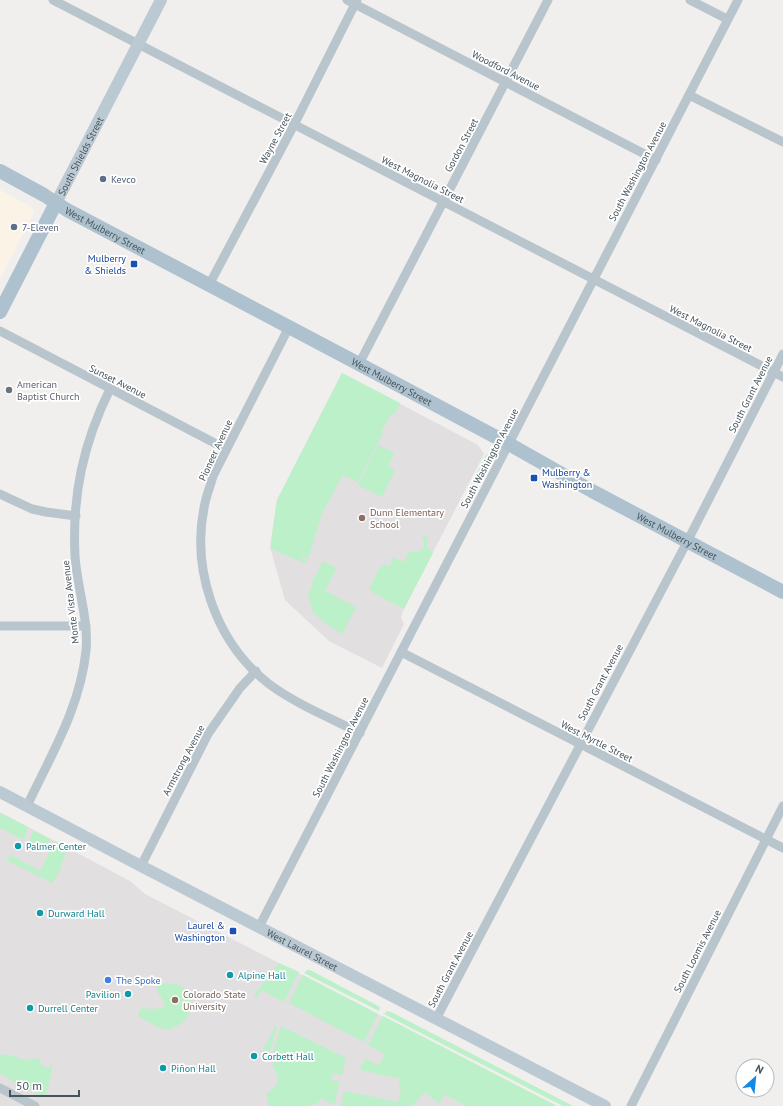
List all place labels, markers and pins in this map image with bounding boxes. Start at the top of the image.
place label: Kevco [111,173,136,186]
marker: Kevco [98,174,108,184]
place label: 7-Eleven [22,221,59,234]
marker: 7-Eleven [9,222,19,232]
place label: Mulberry & Shields [84,252,126,277]
marker: Mulberry & Shields [129,259,139,269]
place label: American Baptist Church [17,378,80,403]
marker: American Baptist Church [4,385,14,395]
place label: Mulberry & Washington [542,466,592,491]
marker: Mulberry & Washington [529,473,539,483]
place label: Dunn Elementary School [370,506,444,531]
marker: Dunn Elementary School [357,513,367,523]
place label: Palmer Center [26,840,87,853]
marker: Palmer Center [13,841,23,851]
place label: Durward Hall [48,907,105,920]
marker: Durward Hall [35,908,45,918]
place label: Laurel & Washington [175,919,225,944]
marker: Laurel & Washington [228,926,238,936]
place label: Alpine Hall [238,969,286,982]
marker: Alpine Hall [225,970,235,980]
place label: The Spoke [116,974,161,987]
marker: The Spoke [103,975,113,985]
place label: Pavilion [86,988,120,1001]
place label: Colorado State University [183,988,246,1013]
marker: Pavilion [123,989,133,999]
marker: Colorado State University [170,995,180,1005]
place label: Durrell Center [38,1002,99,1015]
marker: Durrell Center [25,1003,35,1013]
place label: Corbett Hall [262,1050,314,1063]
marker: Corbett Hall [249,1051,259,1061]
place label: Piñon Hall [171,1062,216,1075]
marker: Piñon Hall [158,1063,168,1073]

